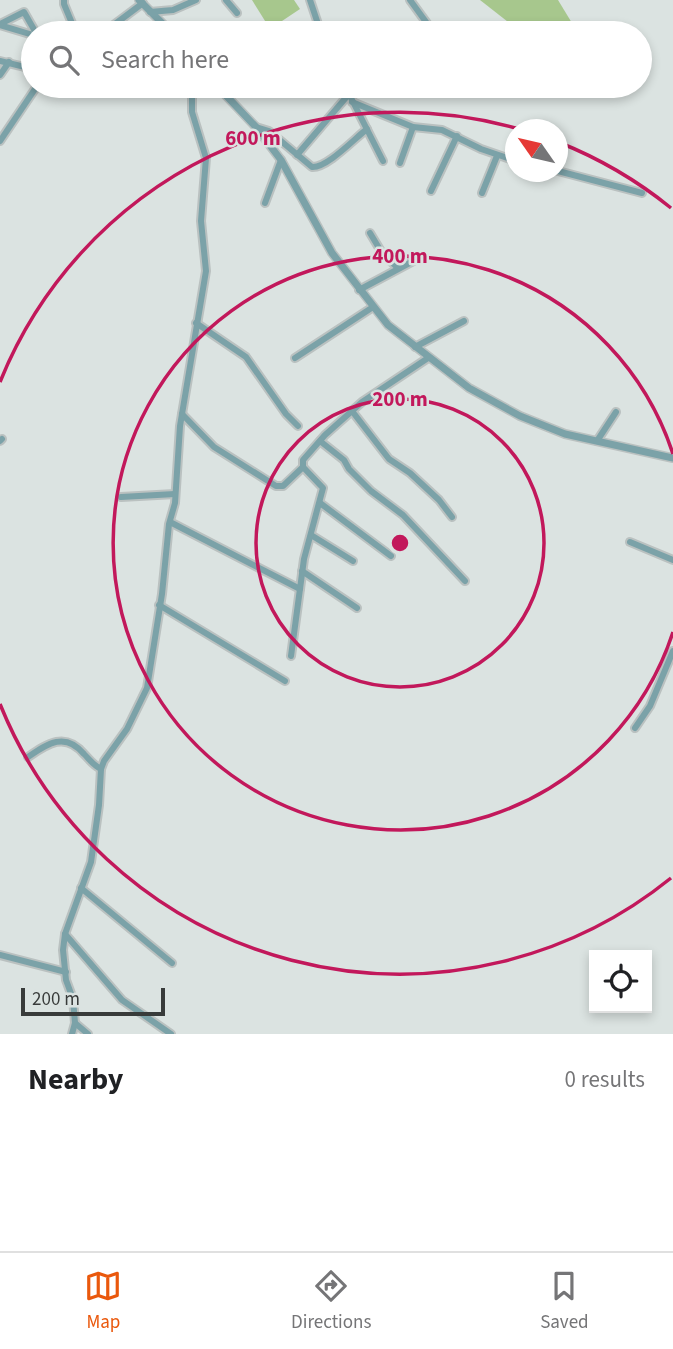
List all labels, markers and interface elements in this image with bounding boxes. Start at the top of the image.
search box [21,21,652,98]
icon: search [45,41,83,79]
text: Search here [101,41,229,78]
north arrow [505,119,568,182]
text: 600 m [225,123,281,153]
text: 400 m [372,241,428,271]
text: 200 m [372,384,428,414]
centre of rings [388,531,412,555]
map controls [589,950,652,1013]
button: locate [589,950,652,1013]
scale bar [21,985,164,1017]
text: 200 m [32,986,80,1013]
text: Nearby [28,1058,123,1101]
text: 0 results [565,1063,645,1096]
tab: Map [84,1267,122,1336]
tab: Directions [291,1267,371,1336]
tab: Saved [540,1267,589,1336]

